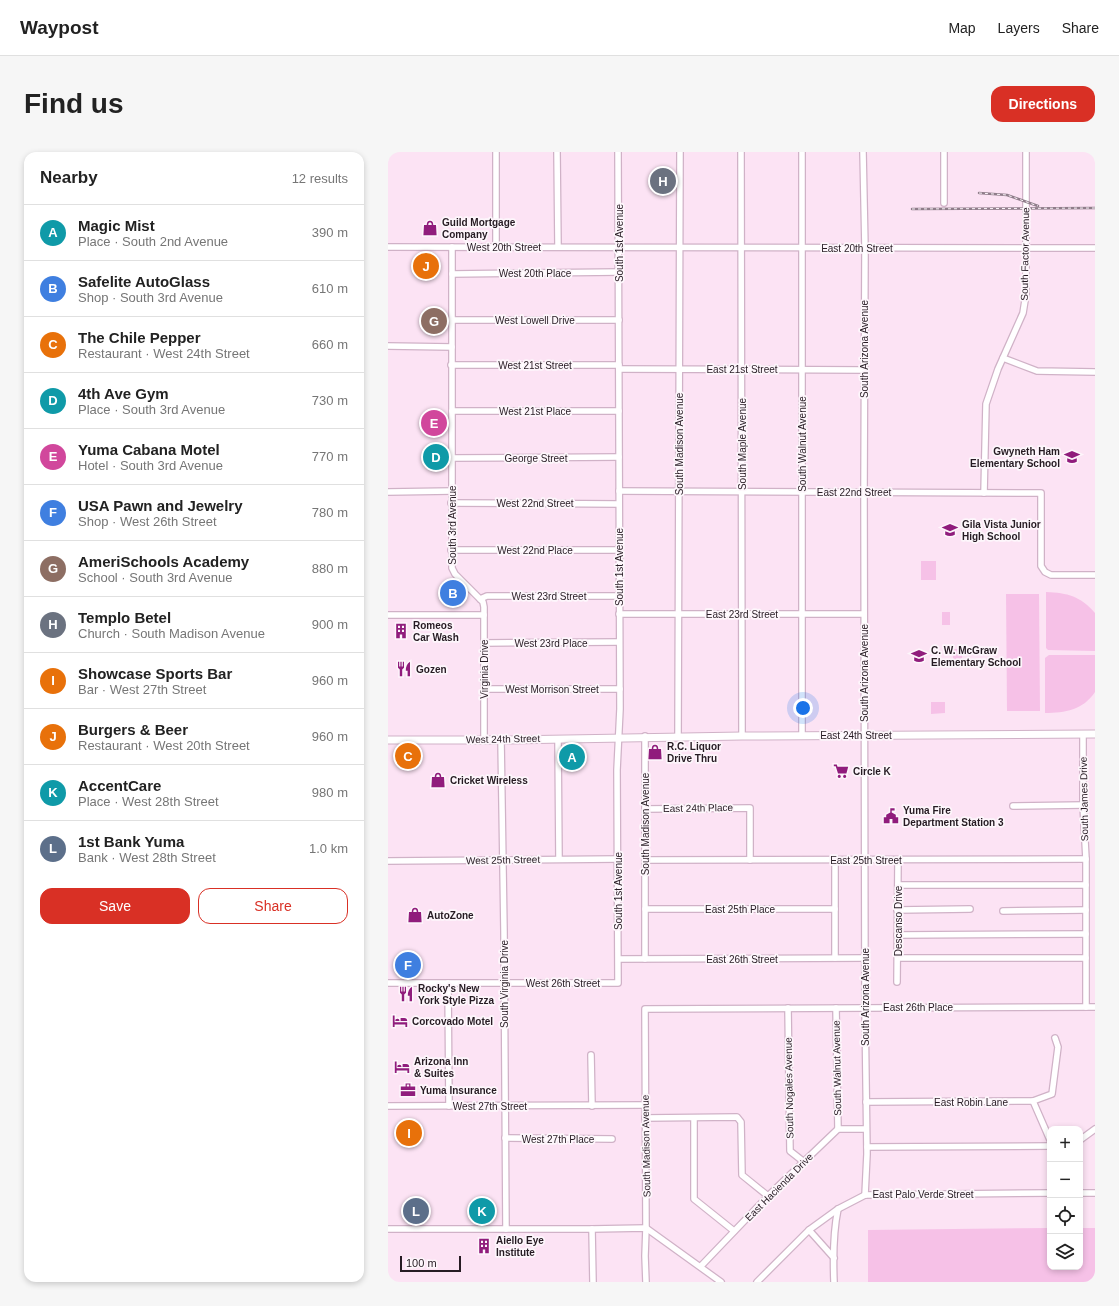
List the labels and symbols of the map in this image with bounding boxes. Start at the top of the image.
pin: H [650,166,676,196]
street label: South 1st Avenue [614,203,625,282]
street label: South Factor Avenue [1019,207,1031,301]
place label: Guild Mortgage Company [442,217,516,240]
shop icon: Guild Mortgage Company [421,219,439,237]
street label: West 20th Street [467,242,541,253]
street label: East 20th Street [821,243,893,254]
pin: J [413,251,439,281]
street label: West 20th Place [499,268,572,279]
street label: South Arizona Avenue [859,299,870,398]
pin: G [421,306,447,336]
street label: West Lowell Drive [495,315,575,326]
street label: West 21st Street [498,360,572,371]
street label: East 21st Street [706,364,778,375]
street label: South Madison Avenue [674,392,685,495]
street label: South Walnut Avenue [797,396,808,492]
street label: South Maple Avenue [737,398,748,490]
street label: West 21st Place [499,406,571,417]
pin: E [421,408,447,438]
pin: D [423,442,449,472]
place label: Gwyneth Ham Elementary School [970,446,1060,469]
school or university icon: Gwyneth Ham Elementary School [1063,448,1081,466]
street label: George Street [505,453,568,464]
street label: South 3rd Avenue [447,485,458,565]
street label: East 22nd Street [817,487,891,498]
street label: West 22nd Street [496,498,574,509]
place label: Gila Vista Junior High School [962,519,1041,542]
school or university icon: Gila Vista Junior High School [941,521,959,539]
street label: South 1st Avenue [614,527,625,606]
street label: West 22nd Place [497,545,573,556]
pin: B [440,578,466,608]
street label: West 23rd Street [512,591,587,602]
street label: East 23rd Street [706,609,778,620]
place label: Romeos Car Wash [413,620,459,643]
building icon: Romeos Car Wash [392,622,410,640]
street label: South Arizona Avenue [859,623,870,722]
street label: West 23rd Place [514,638,588,649]
street label: Virginia Drive [479,639,490,699]
place label: C. W. McGraw Elementary School [931,645,1021,668]
school or university icon: C. W. McGraw Elementary School [910,647,928,665]
restaurant icon: Gozen [395,660,413,678]
place label: Gozen [416,664,447,675]
street label: West Morrison Street [505,684,599,695]
your location [793,698,813,718]
street label: East 24th Street [820,730,892,741]
street label: West 24th Street [466,733,540,745]
pin: C [395,741,421,771]
place label: R.C. Liquor Drive Thru [667,741,721,764]
pin: A [559,742,585,772]
shop icon: R.C. Liquor Drive Thru [646,743,664,761]
street label: South James Drive [1078,756,1090,841]
supermarket icon: Circle K [832,762,850,780]
place label: Circle K [853,766,892,777]
shop icon: Cricket Wireless [429,771,447,789]
street label: South Madison Avenue [640,772,651,875]
place label: Cricket Wireless [450,775,528,786]
street label: East 24th Place [663,802,734,814]
place label: Yuma Fire Department Station 3 [903,805,1004,828]
public building icon: Yuma Fire Department Station 3 [882,807,900,825]
street label: South 1st Avenue [613,851,624,930]
street label: West 25th Street [466,854,540,866]
street label: East 25th Street [830,855,902,866]
street label: Descanso Drive [893,885,904,956]
street label: East 25th Place [705,904,775,915]
shop icon: AutoZone [406,906,424,924]
place label: AutoZone [427,910,474,921]
street label: South Virginia Drive [499,939,510,1028]
street label: South Arizona Avenue [860,947,871,1046]
pin: F [395,950,421,980]
street label: East 26th Street [706,954,778,965]
street label: West 26th Street [526,978,600,989]
place label: Rocky's New York Style Pizza [418,983,494,1006]
restaurant icon: Rocky's New York Style Pizza [397,985,415,1003]
street label: East 26th Place [883,1002,953,1013]
hotel icon: Corcovado Motel [391,1012,409,1030]
place label: Corcovado Motel [412,1016,493,1027]
street label: South Walnut Avenue [831,1020,843,1116]
street label: South Nogales Avenue [783,1037,795,1139]
place label: Arizona Inn & Suites [414,1056,468,1079]
hotel icon: Arizona Inn & Suites [393,1058,411,1076]
office icon: Yuma Insurance [399,1081,417,1099]
place label: Yuma Insurance [420,1085,497,1096]
street label: South Madison Avenue [640,1094,652,1197]
street label: East Robin Lane [934,1097,1008,1108]
street label: West 27th Street [453,1101,527,1112]
pin: I [396,1118,422,1148]
street label: West 27th Place [522,1134,595,1145]
street label: East Hacienda Drive [743,1151,815,1223]
street label: East Palo Verde Street [872,1189,974,1200]
pin: L [403,1196,429,1226]
pin: K [469,1196,495,1226]
place label: Aiello Eye Institute [496,1235,544,1258]
building icon: Aiello Eye Institute [475,1237,493,1255]
scale bar [400,1254,461,1273]

